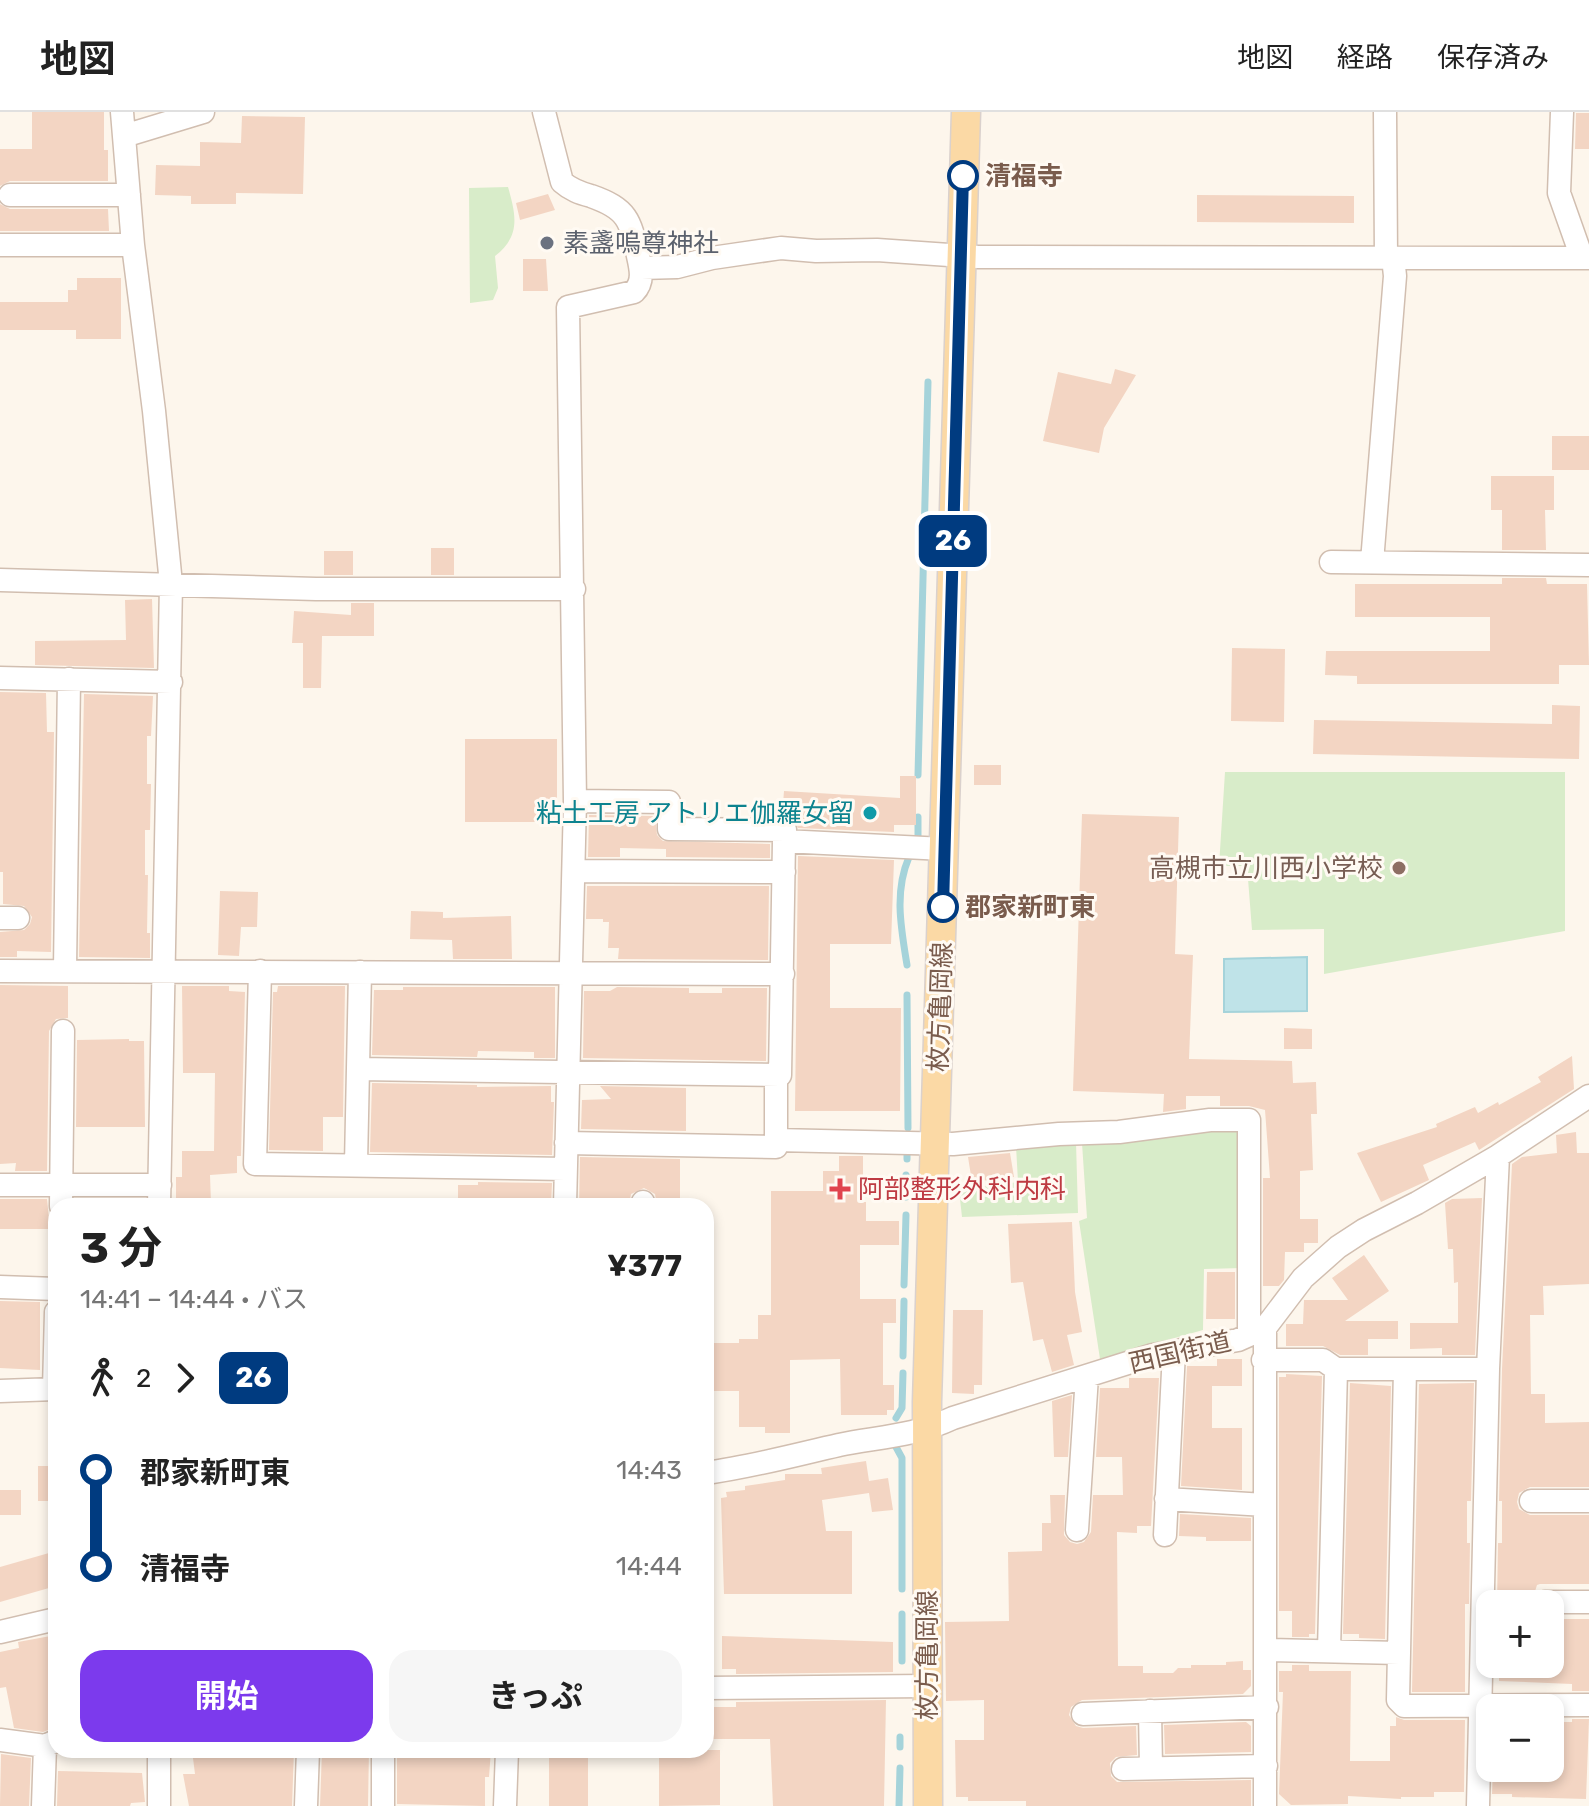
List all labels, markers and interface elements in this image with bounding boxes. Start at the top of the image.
text: 地図 [40,36,116,82]
text: 地図 [1237,41,1293,74]
text: 経路 [1337,41,1393,74]
text: 保存済み [1437,41,1549,74]
marker: 清福寺 [948,161,978,191]
place label: 清福寺 [985,161,1063,192]
place label: 素盞嗚尊神社 [563,228,719,259]
marker: 素盞嗚尊神社 [538,234,556,252]
line badge: 26 [917,515,989,567]
text: 26 [935,524,971,557]
place label: 粘土工房 アトリエ伽羅女留 [536,798,854,829]
marker: 粘土工房 アトリエ伽羅女留 [861,804,879,822]
place label: 高槻市立川西小学校 [1149,853,1383,884]
marker: 高槻市立川西小学校 [1390,859,1408,877]
marker: 郡家新町東 [928,892,958,922]
place label: 郡家新町東 [965,892,1095,923]
street label: 枚方亀岡線 [923,942,958,1073]
place label: 阿部整形外科内科 [858,1174,1066,1205]
marker: 阿部整形外科内科 [829,1178,851,1200]
text: 3 分 [80,1222,162,1274]
text: ¥377 [607,1248,682,1284]
text: 14:41 – 14:44 · バス [80,1284,308,1315]
street label: 西国街道 [1126,1326,1234,1379]
icon: walk [80,1356,124,1400]
icon: forward [163,1356,207,1400]
text: 26 [235,1361,272,1394]
text: 2 [136,1363,151,1394]
text: 郡家新町東 [140,1455,290,1491]
text: 14:43 [616,1455,682,1486]
text: 清福寺 [140,1551,230,1587]
text: 14:44 [616,1551,682,1582]
street label: 枚方亀岡線 [912,1590,943,1720]
map controls [1476,1590,1564,1782]
button: + [1476,1590,1564,1678]
button: 開始 [80,1650,373,1742]
button: きっぷ [389,1650,682,1742]
button: − [1476,1694,1564,1782]

